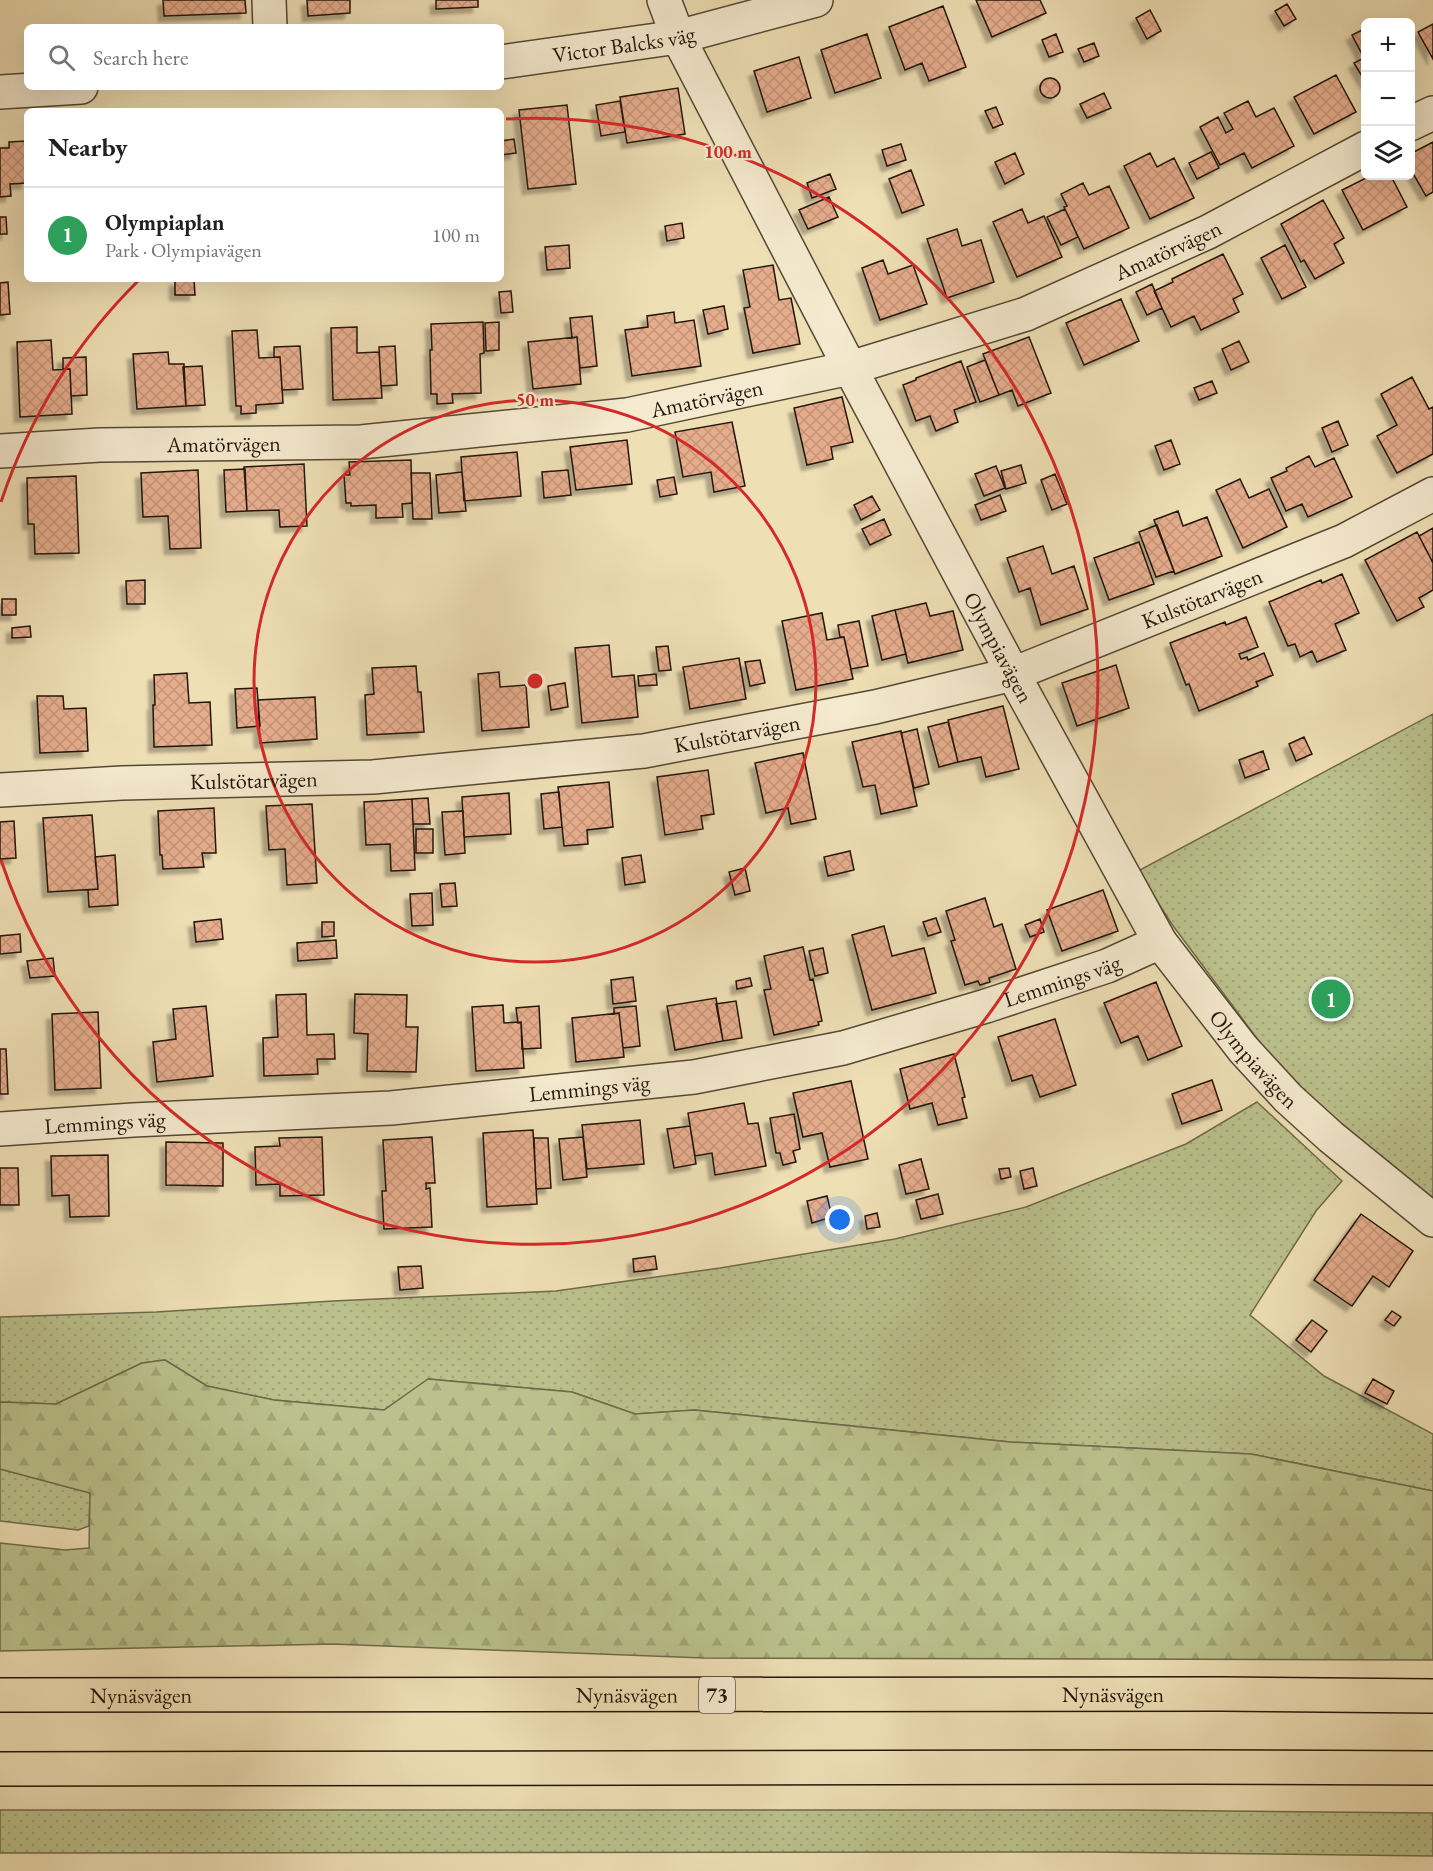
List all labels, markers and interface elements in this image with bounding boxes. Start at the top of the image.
map controls [1361,18,1415,180]
button: + [1361,18,1415,72]
street label: Victor Balcks väg [551,19,699,70]
search box [24,24,504,90]
icon: search [45,41,78,74]
text: Search here [93,43,188,72]
button: − [1361,72,1415,126]
button: layers [1361,126,1415,180]
text: Nearby [48,130,128,164]
text: 100 m [704,140,752,163]
text: Olympiaplan [105,208,224,237]
street label: Amatörvägen [1109,213,1227,288]
text: 1 [62,222,73,248]
text: 100 m [432,222,480,248]
text: Park · Olympiavägen [105,237,262,263]
street label: Amatörvägen [647,373,766,425]
text: 50 m [516,388,554,411]
street label: Amatörvägen [166,429,281,459]
street label: Kulstötarvägen [1137,561,1267,636]
street label: Olympiavägen [957,587,1040,708]
centre of rings [525,671,545,691]
street label: Kulstötarvägen [671,708,803,760]
street label: Kulstötarvägen [190,764,318,796]
street label: Lemmings väg [1000,948,1126,1014]
pin: 1 [1312,976,1350,1022]
street label: Olympiavägen [1203,1004,1304,1115]
street label: Lemmings väg [528,1068,652,1109]
street label: Lemmings väg [43,1104,167,1141]
your location [825,1205,854,1234]
road number: 73 [699,1677,735,1713]
street label: Nynäsvägen [576,1680,679,1710]
street label: Nynäsvägen [1062,1680,1165,1709]
street label: Nynäsvägen [90,1681,193,1710]

